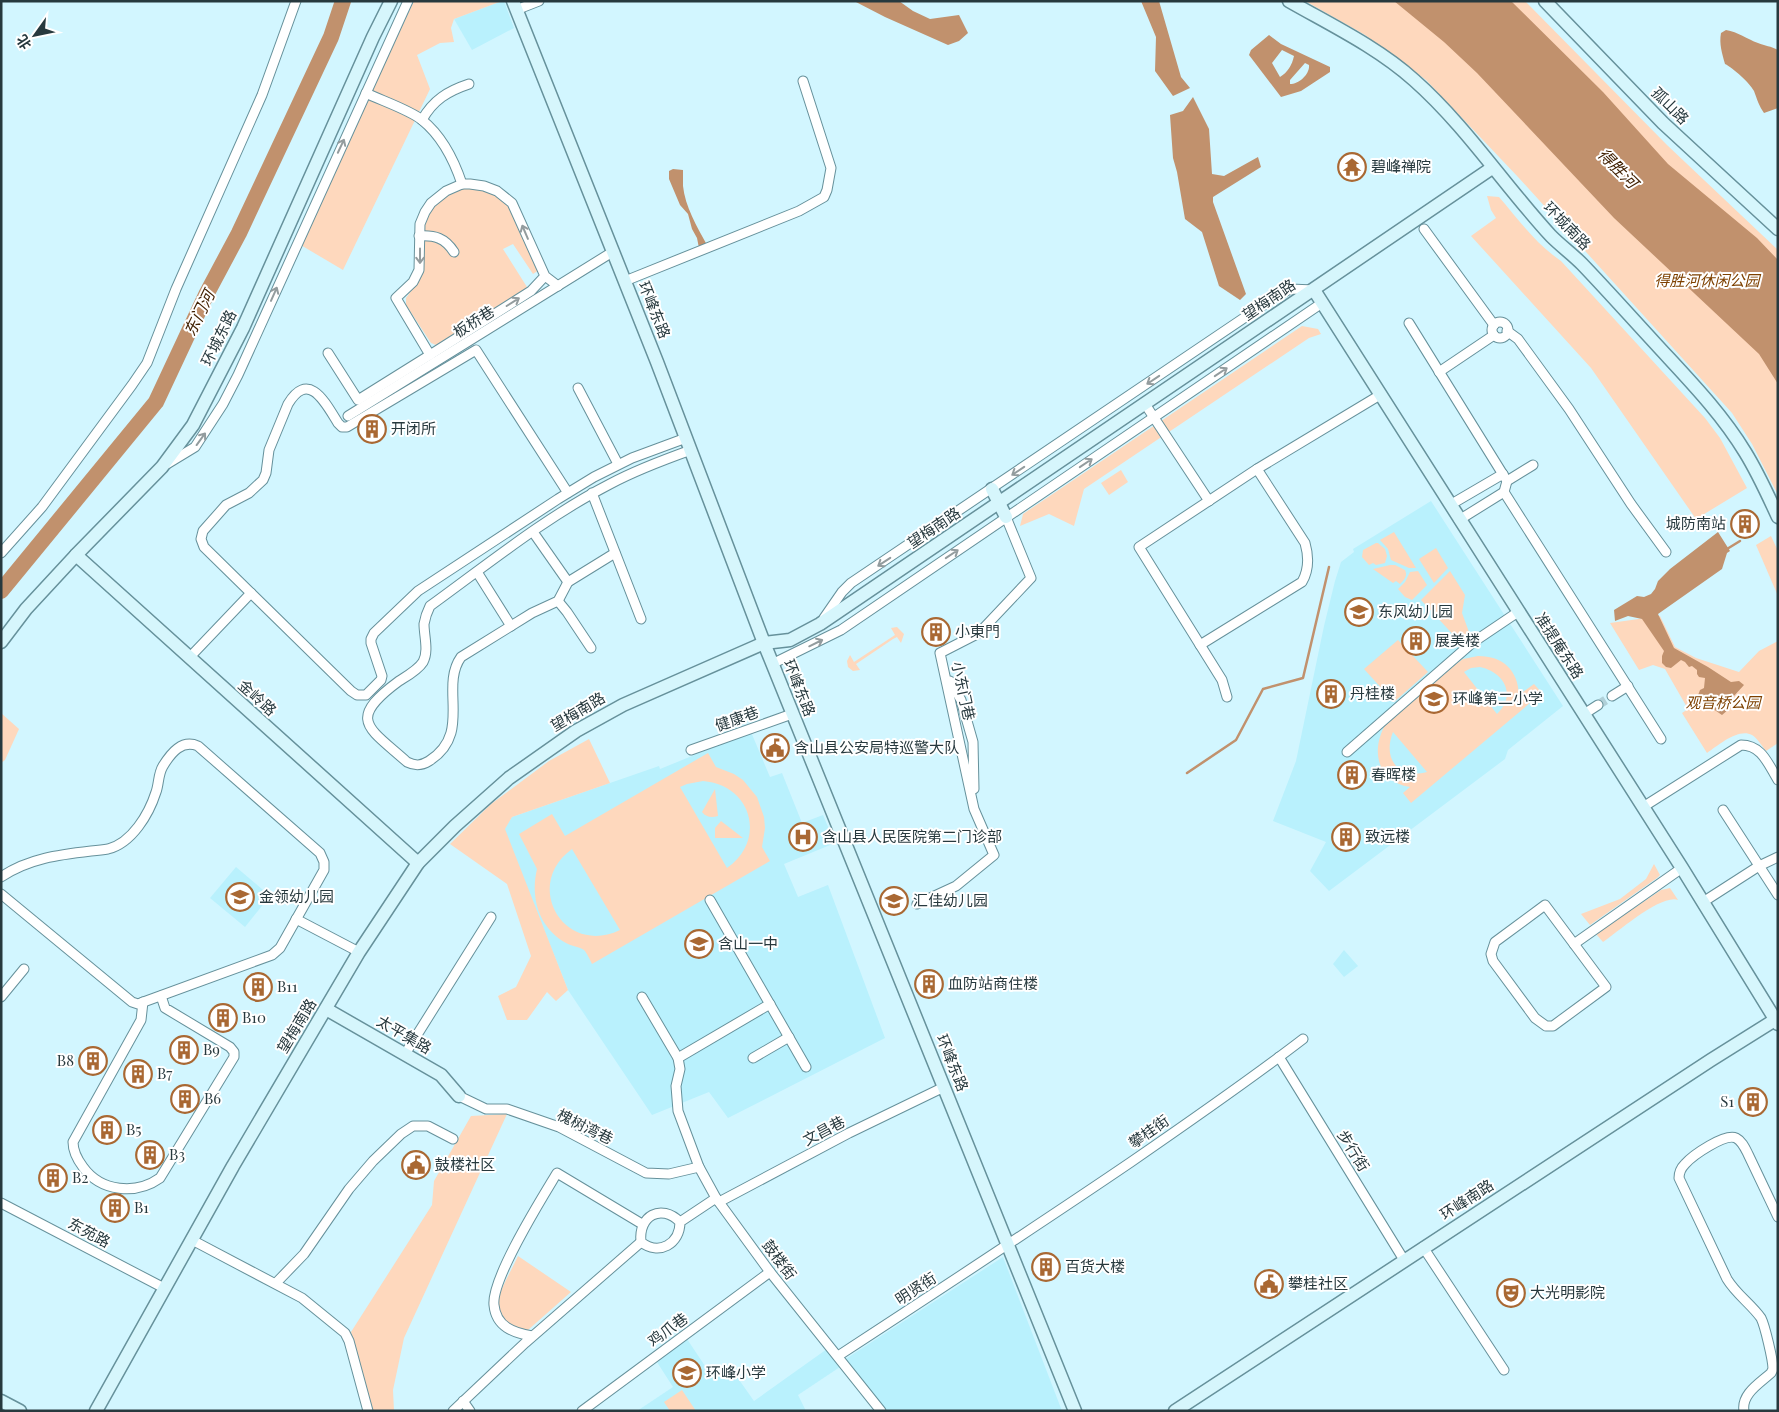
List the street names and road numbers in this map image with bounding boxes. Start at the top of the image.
street label: 孤山路 [1648,82,1694,128]
street label: 环城南路 [1540,197,1596,254]
street label: 望梅南路 [1238,274,1299,324]
street label: 环峰东路 [634,278,675,341]
street label: 板桥巷 [449,301,498,342]
street label: 环城东路 [196,306,240,369]
street label: 望梅南路 [903,502,964,552]
street label: 准提庵东路 [1531,609,1589,682]
street label: 环峰东路 [779,656,820,719]
street label: 小东门巷 [948,659,980,722]
street label: 金岭路 [234,675,281,720]
street label: 望梅南路 [547,687,608,735]
street label: 健康巷 [712,701,761,735]
street label: 望梅南路 [272,995,320,1056]
street label: 太平集路 [374,1010,435,1058]
street label: 环峰东路 [932,1031,973,1094]
street label: 槐树湾巷 [554,1104,617,1148]
street label: 攀桂街 [1124,1110,1173,1152]
street label: 文昌巷 [799,1111,848,1150]
street label: 步行街 [1333,1126,1374,1175]
street label: 环峰南路 [1436,1174,1497,1224]
street label: 东苑路 [65,1213,114,1252]
street label: 鼓楼街 [758,1235,801,1283]
street label: 明贤街 [891,1268,940,1309]
street label: 鸡爪巷 [643,1308,691,1351]

